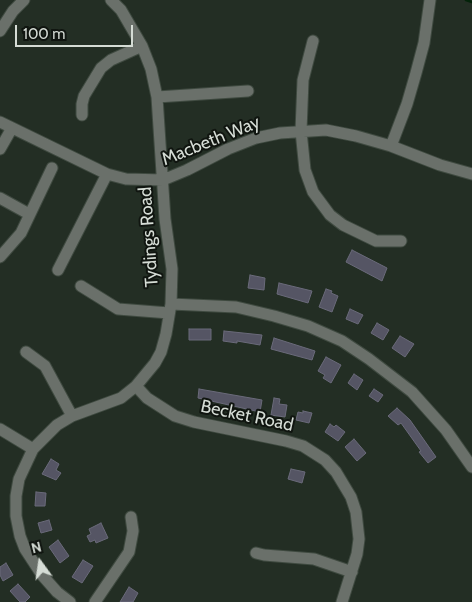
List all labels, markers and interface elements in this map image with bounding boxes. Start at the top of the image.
scale bar [18,15,135,47]
text: 100 m [23,25,65,43]
street label: Macbeth Way [159,111,263,171]
street label: Tydings Road [135,186,163,288]
street label: Becket Road [199,396,295,436]
north arrow [15,537,65,587]
text: N [29,538,43,557]

